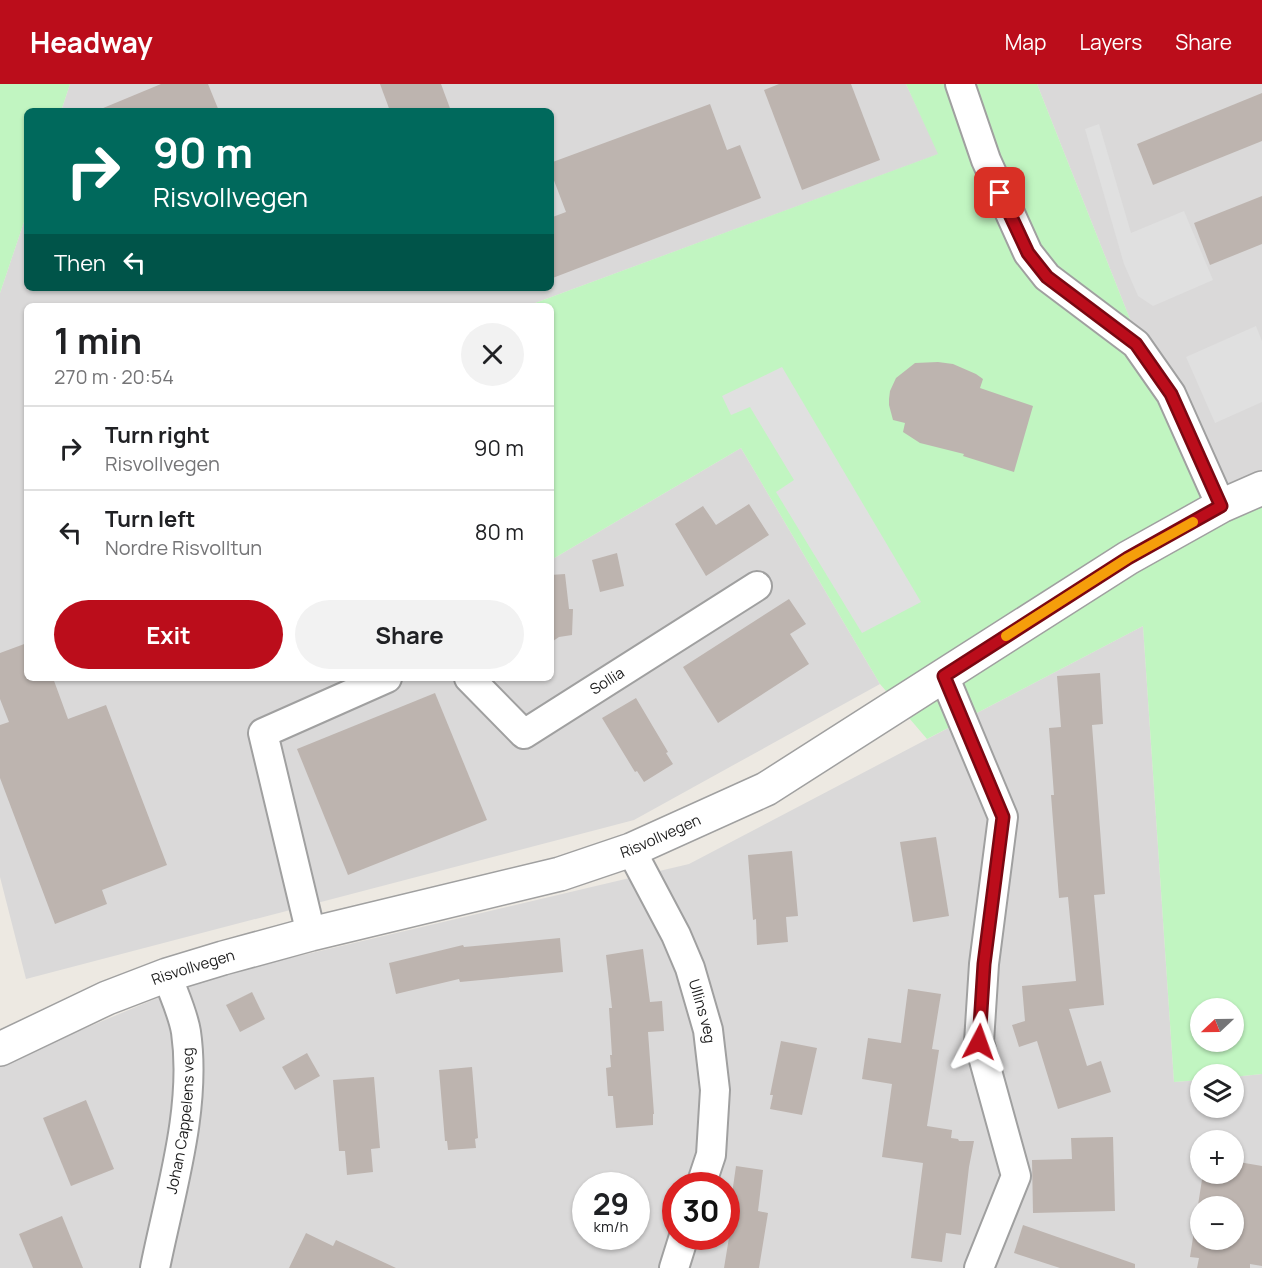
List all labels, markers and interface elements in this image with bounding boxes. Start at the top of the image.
text: Headway [30,23,153,61]
text: Map [1005,28,1046,56]
text: Layers [1079,28,1142,56]
text: Share [1175,28,1232,56]
text: 90 m [153,123,253,181]
icon: right [54,132,132,210]
pin [974,167,1025,218]
icon: arrive [983,176,1016,209]
text: Risvollvegen [153,178,308,215]
icon: left [118,246,151,279]
text: Then [54,248,106,278]
text: 1 min [54,316,142,365]
button: close [461,323,524,386]
text: 270 m · 20:54 [54,363,174,390]
text: Turn right [105,420,210,450]
icon: right [54,432,87,465]
text: 90 m [474,433,524,463]
text: Risvollvegen [105,450,220,477]
text: Turn left [105,504,195,534]
icon: left [54,516,87,549]
text: 80 m [475,517,524,547]
text: Nordre Risvolltun [105,534,262,561]
button: Exit [54,600,283,669]
button: Share [295,600,524,669]
street label: Sollia [586,662,628,700]
street label: Risvollvegen [617,809,704,863]
street label: Risvollvegen [148,944,237,990]
street label: Ullins veg [684,976,720,1044]
north arrow [1190,998,1244,1052]
map controls [1190,998,1244,1250]
position arrow [947,1010,1011,1074]
street label: Johan Cappelens veg [161,1047,199,1196]
button: layers [1190,1064,1244,1118]
button: + [1190,1130,1244,1184]
speed limit sign: 30 [662,1172,740,1250]
text: 29 [593,1183,629,1224]
button: − [1190,1196,1244,1250]
text: km/h [594,1216,628,1237]

